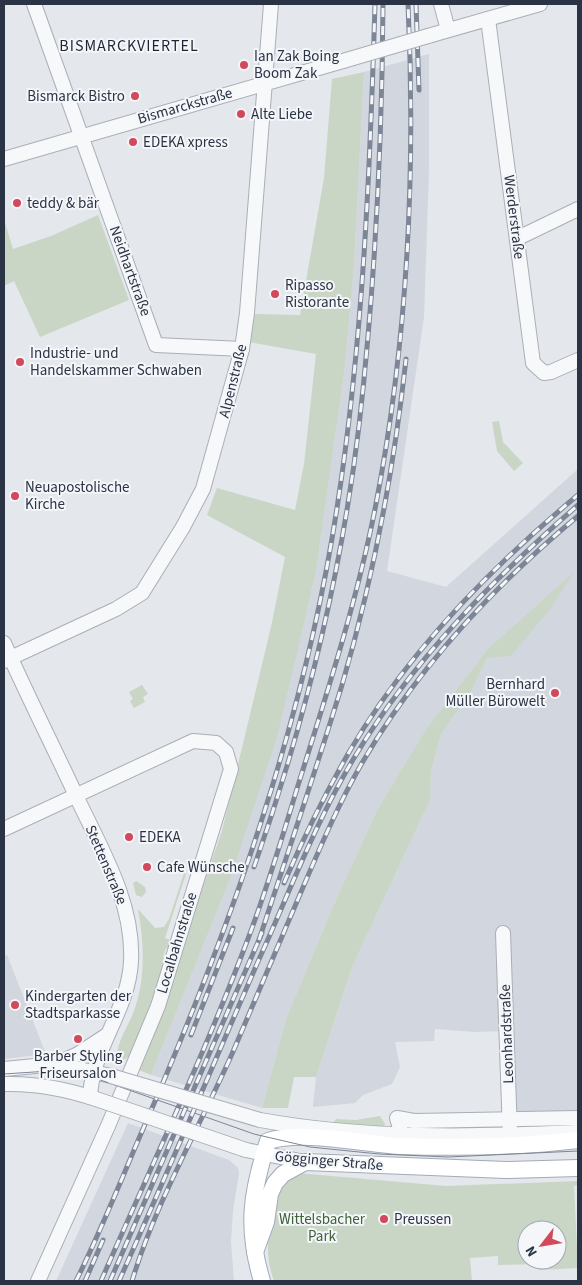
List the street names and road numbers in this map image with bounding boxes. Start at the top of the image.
street label: Bismarckstraße [135,82,235,130]
street label: Werderstraße [498,174,530,260]
street label: Neidhartstraße [104,223,156,319]
street label: Alpenstraße [214,342,252,420]
street label: Stettenstraße [80,822,132,908]
street label: Localbahnstraße [152,890,202,996]
street label: Leonhardstraße [495,984,519,1084]
street label: Gögginger Straße [274,1146,384,1176]

